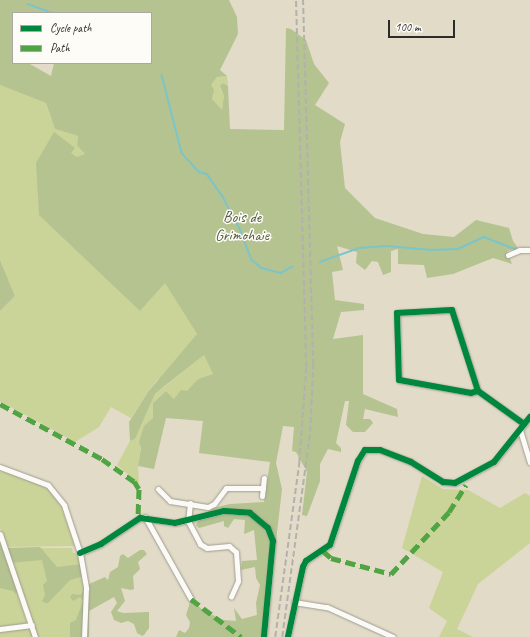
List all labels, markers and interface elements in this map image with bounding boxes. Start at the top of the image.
legend [12,12,152,64]
scale bar [390,12,457,38]
text: 100 m [395,19,421,35]
text: Cycle path [50,20,92,36]
text: Path [50,40,70,56]
park label: Bois de Grimohaie [215,207,269,245]

